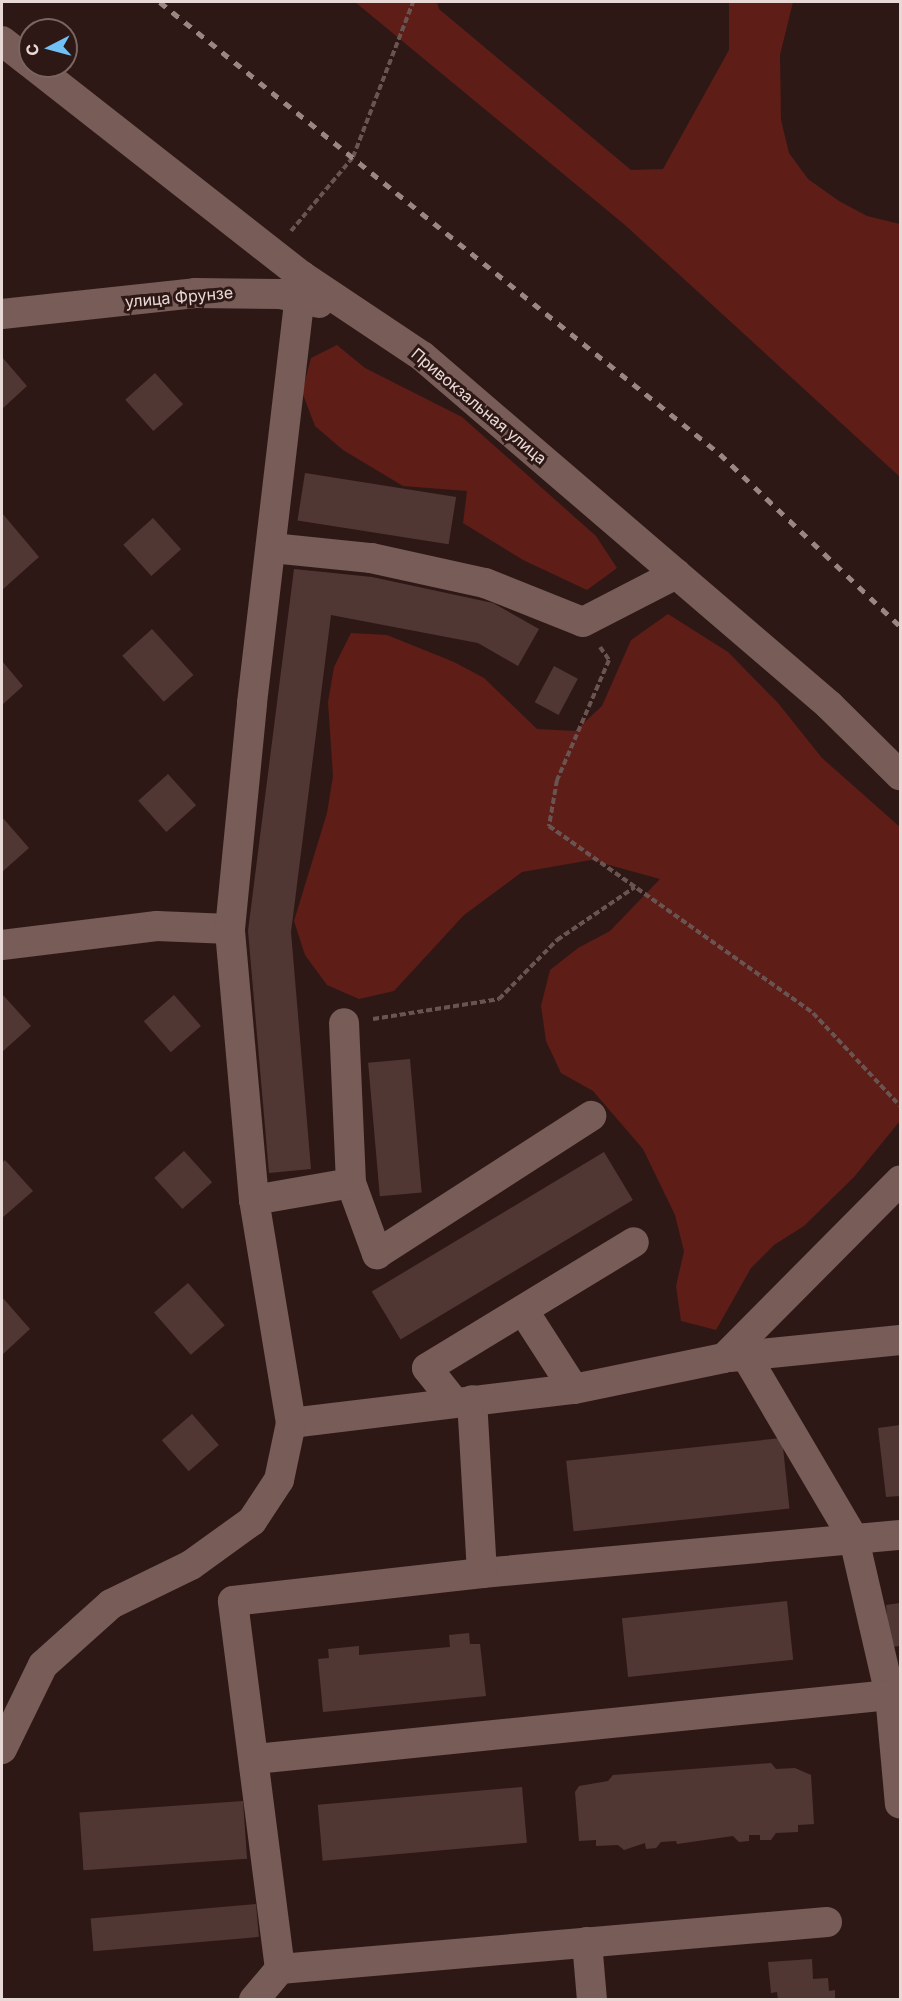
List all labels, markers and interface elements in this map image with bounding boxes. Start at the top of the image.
north arrow [18,18,78,78]
text: С [22,43,43,57]
street label: улица Фрунзе [124,283,234,311]
street label: Привокзальная улица [408,344,550,468]

